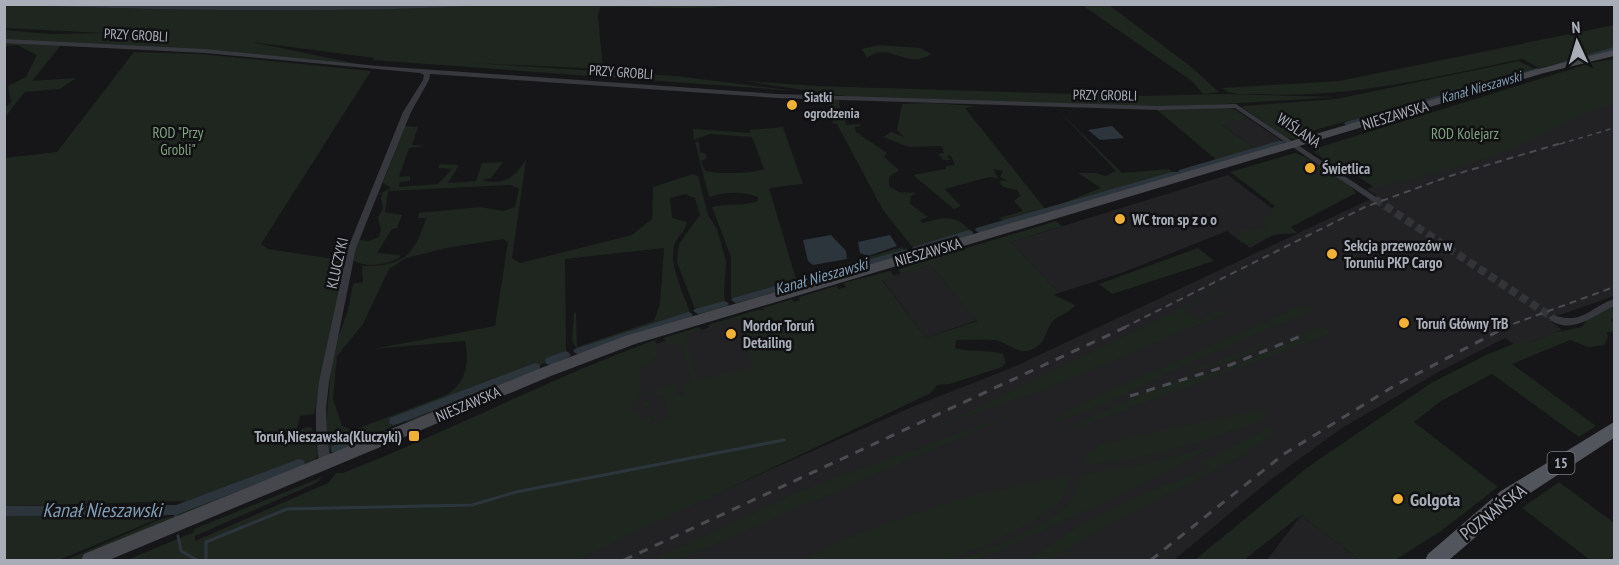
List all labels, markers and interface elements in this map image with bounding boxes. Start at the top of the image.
north arrow [1547,12,1607,72]
text: N [1571,17,1581,37]
street label: PRZY GROBLI [103,24,169,46]
street label: PRZY GROBLI [588,61,654,83]
water label: Kanał Nieszawski [1438,66,1525,107]
street label: PRZY GROBLI [1073,85,1137,105]
place label: Siatki ogrodzenia [804,88,860,122]
street label: NIESZAWSKA [1360,96,1431,134]
marker: Siatki ogrodzenia [785,98,799,112]
street label: WIŚLANA [1274,109,1325,152]
park label: ROD "Przy Grobli" [153,123,204,159]
park label: ROD Kolejarz [1431,124,1499,143]
place label: Świetlica [1322,159,1370,178]
marker: Świetlica [1303,161,1317,175]
place label: WC tron sp z o o [1131,210,1217,229]
marker: WC tron sp z o o [1113,212,1127,226]
street label: NIESZAWSKA [893,233,964,271]
street label: KLUCZYKI [322,236,352,290]
place label: Sekcja przewozów w Toruniu PKP Cargo [1344,236,1453,272]
marker: Sekcja przewozów w Toruniu PKP Cargo [1325,247,1339,261]
water label: Kanał Nieszawski [772,253,872,299]
place label: Toruń Główny TrB [1416,314,1508,333]
place label: Mordor Toruń Detailing [743,316,815,352]
marker: Toruń Główny TrB [1397,316,1411,330]
marker: Mordor Toruń Detailing [724,327,738,341]
street label: NIESZAWSKA [433,382,504,426]
place label: Toruń,Nieszawska(Kluczyki) [254,427,402,446]
marker: Toruń,Nieszawska(Kluczyki) [407,429,421,443]
road number: 15 [1548,452,1574,474]
street label: POZNAŃSKA [1455,479,1531,545]
place label: Golgota [1410,488,1460,511]
marker: Golgota [1391,492,1405,506]
water label: Kanał Nieszawski [42,497,164,523]

